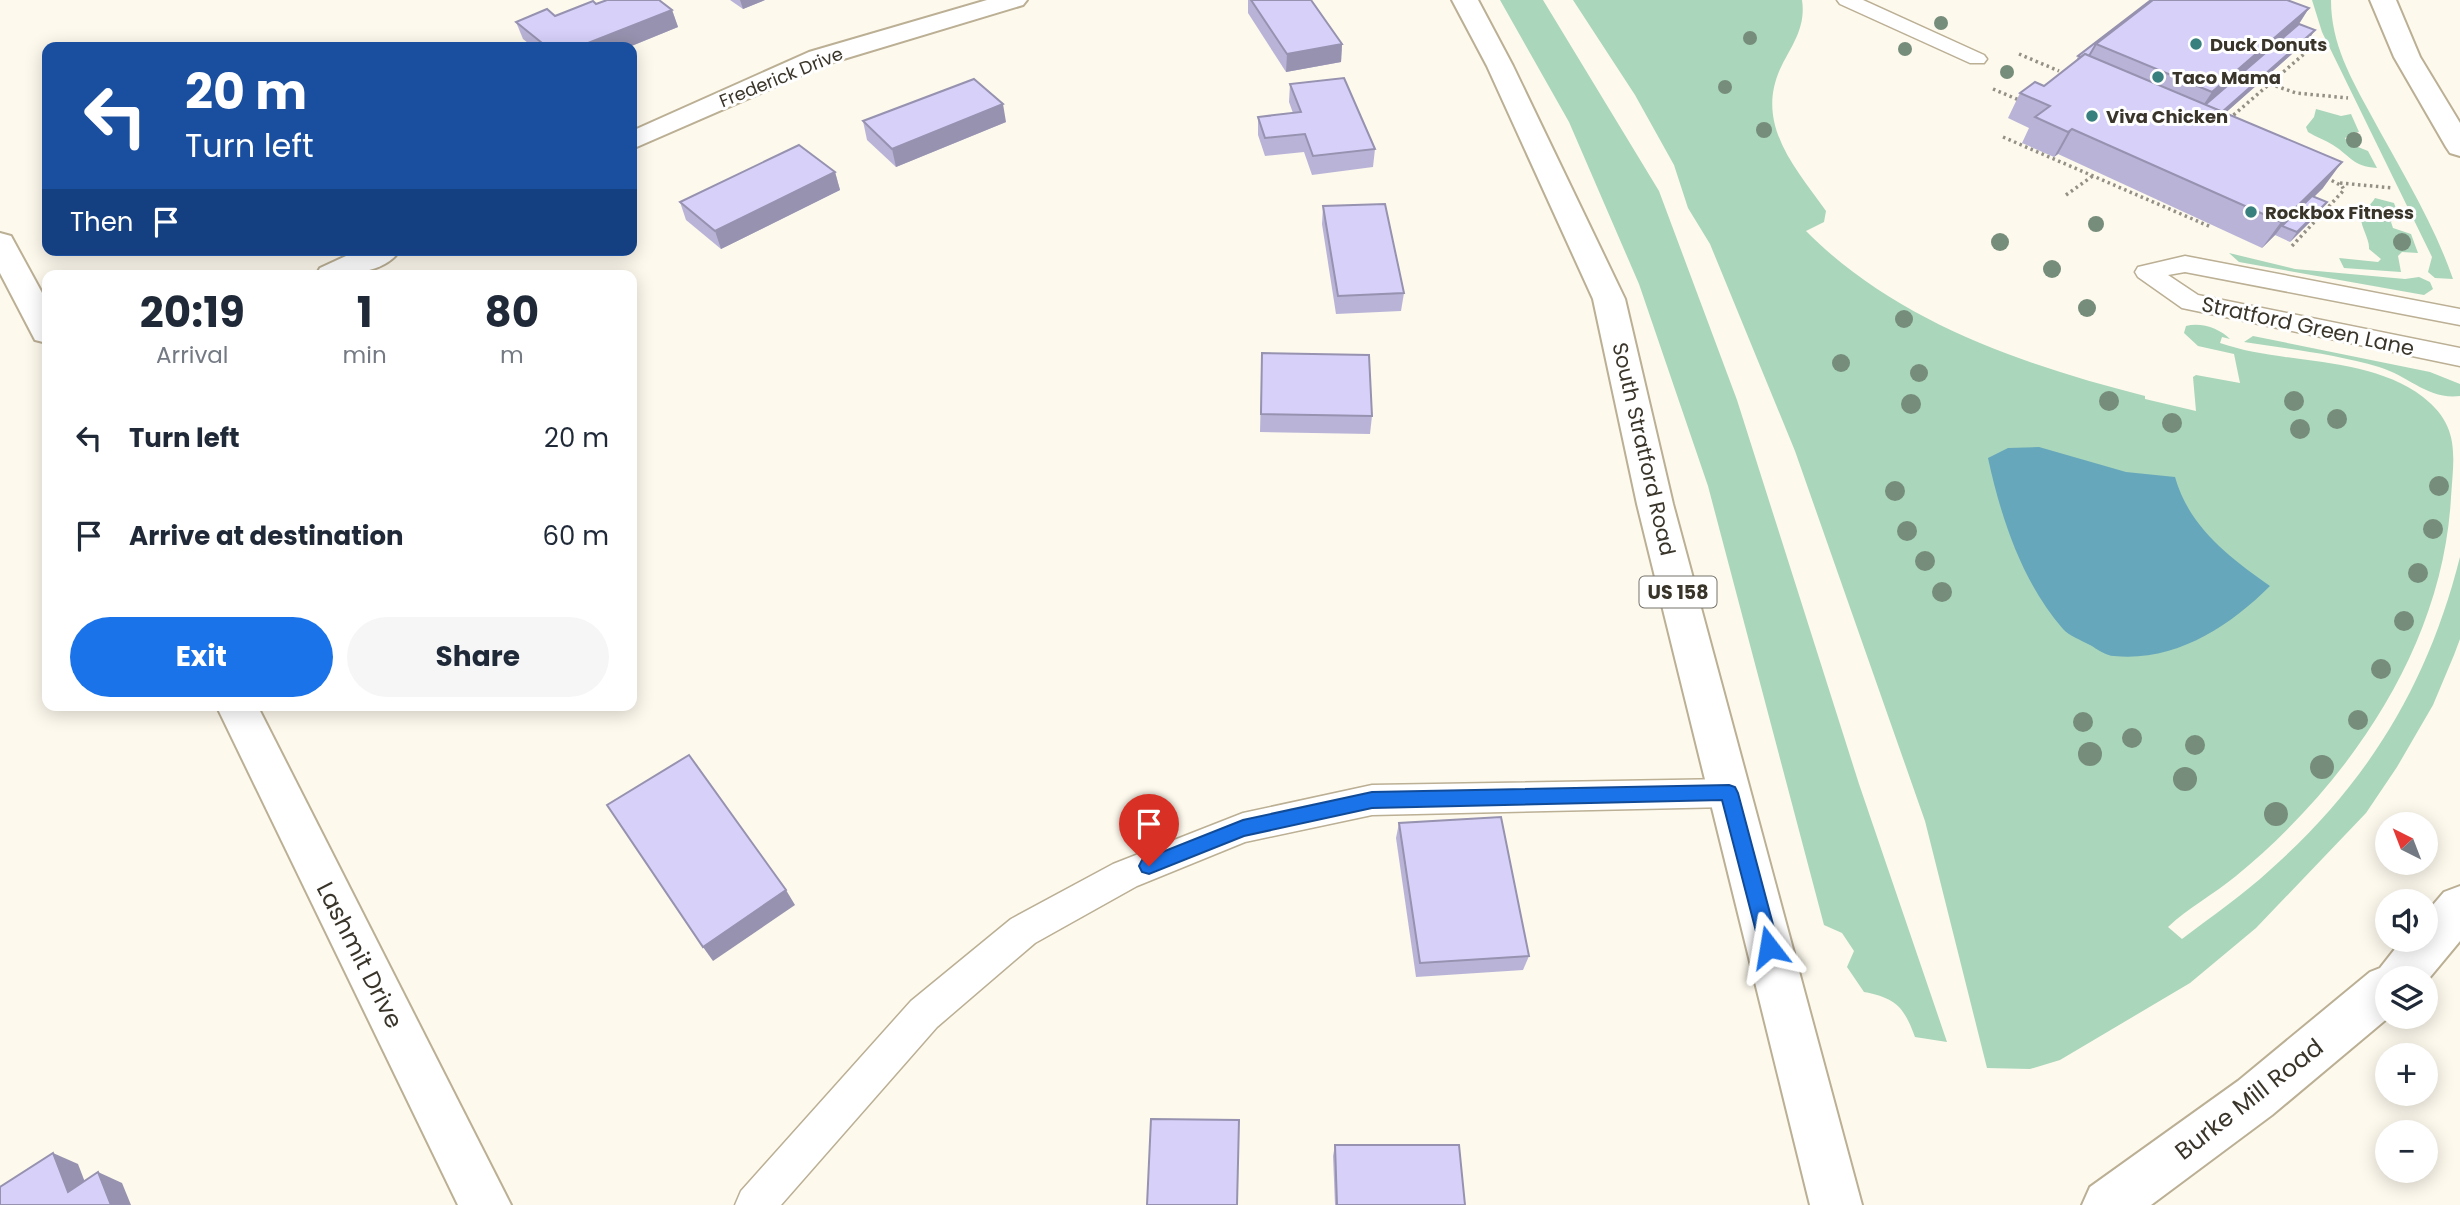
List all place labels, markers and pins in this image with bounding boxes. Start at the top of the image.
place label: Duck Donuts [2210,32,2327,57]
marker: Duck Donuts [2188,36,2204,52]
place label: Taco Mama [2172,65,2281,90]
marker: Taco Mama [2150,69,2166,85]
place label: Viva Chicken [2106,104,2228,129]
marker: Viva Chicken [2084,108,2100,124]
place label: Rockbox Fitness [2265,200,2414,225]
marker: Rockbox Fitness [2243,204,2259,220]
pin [1119,794,1179,866]

